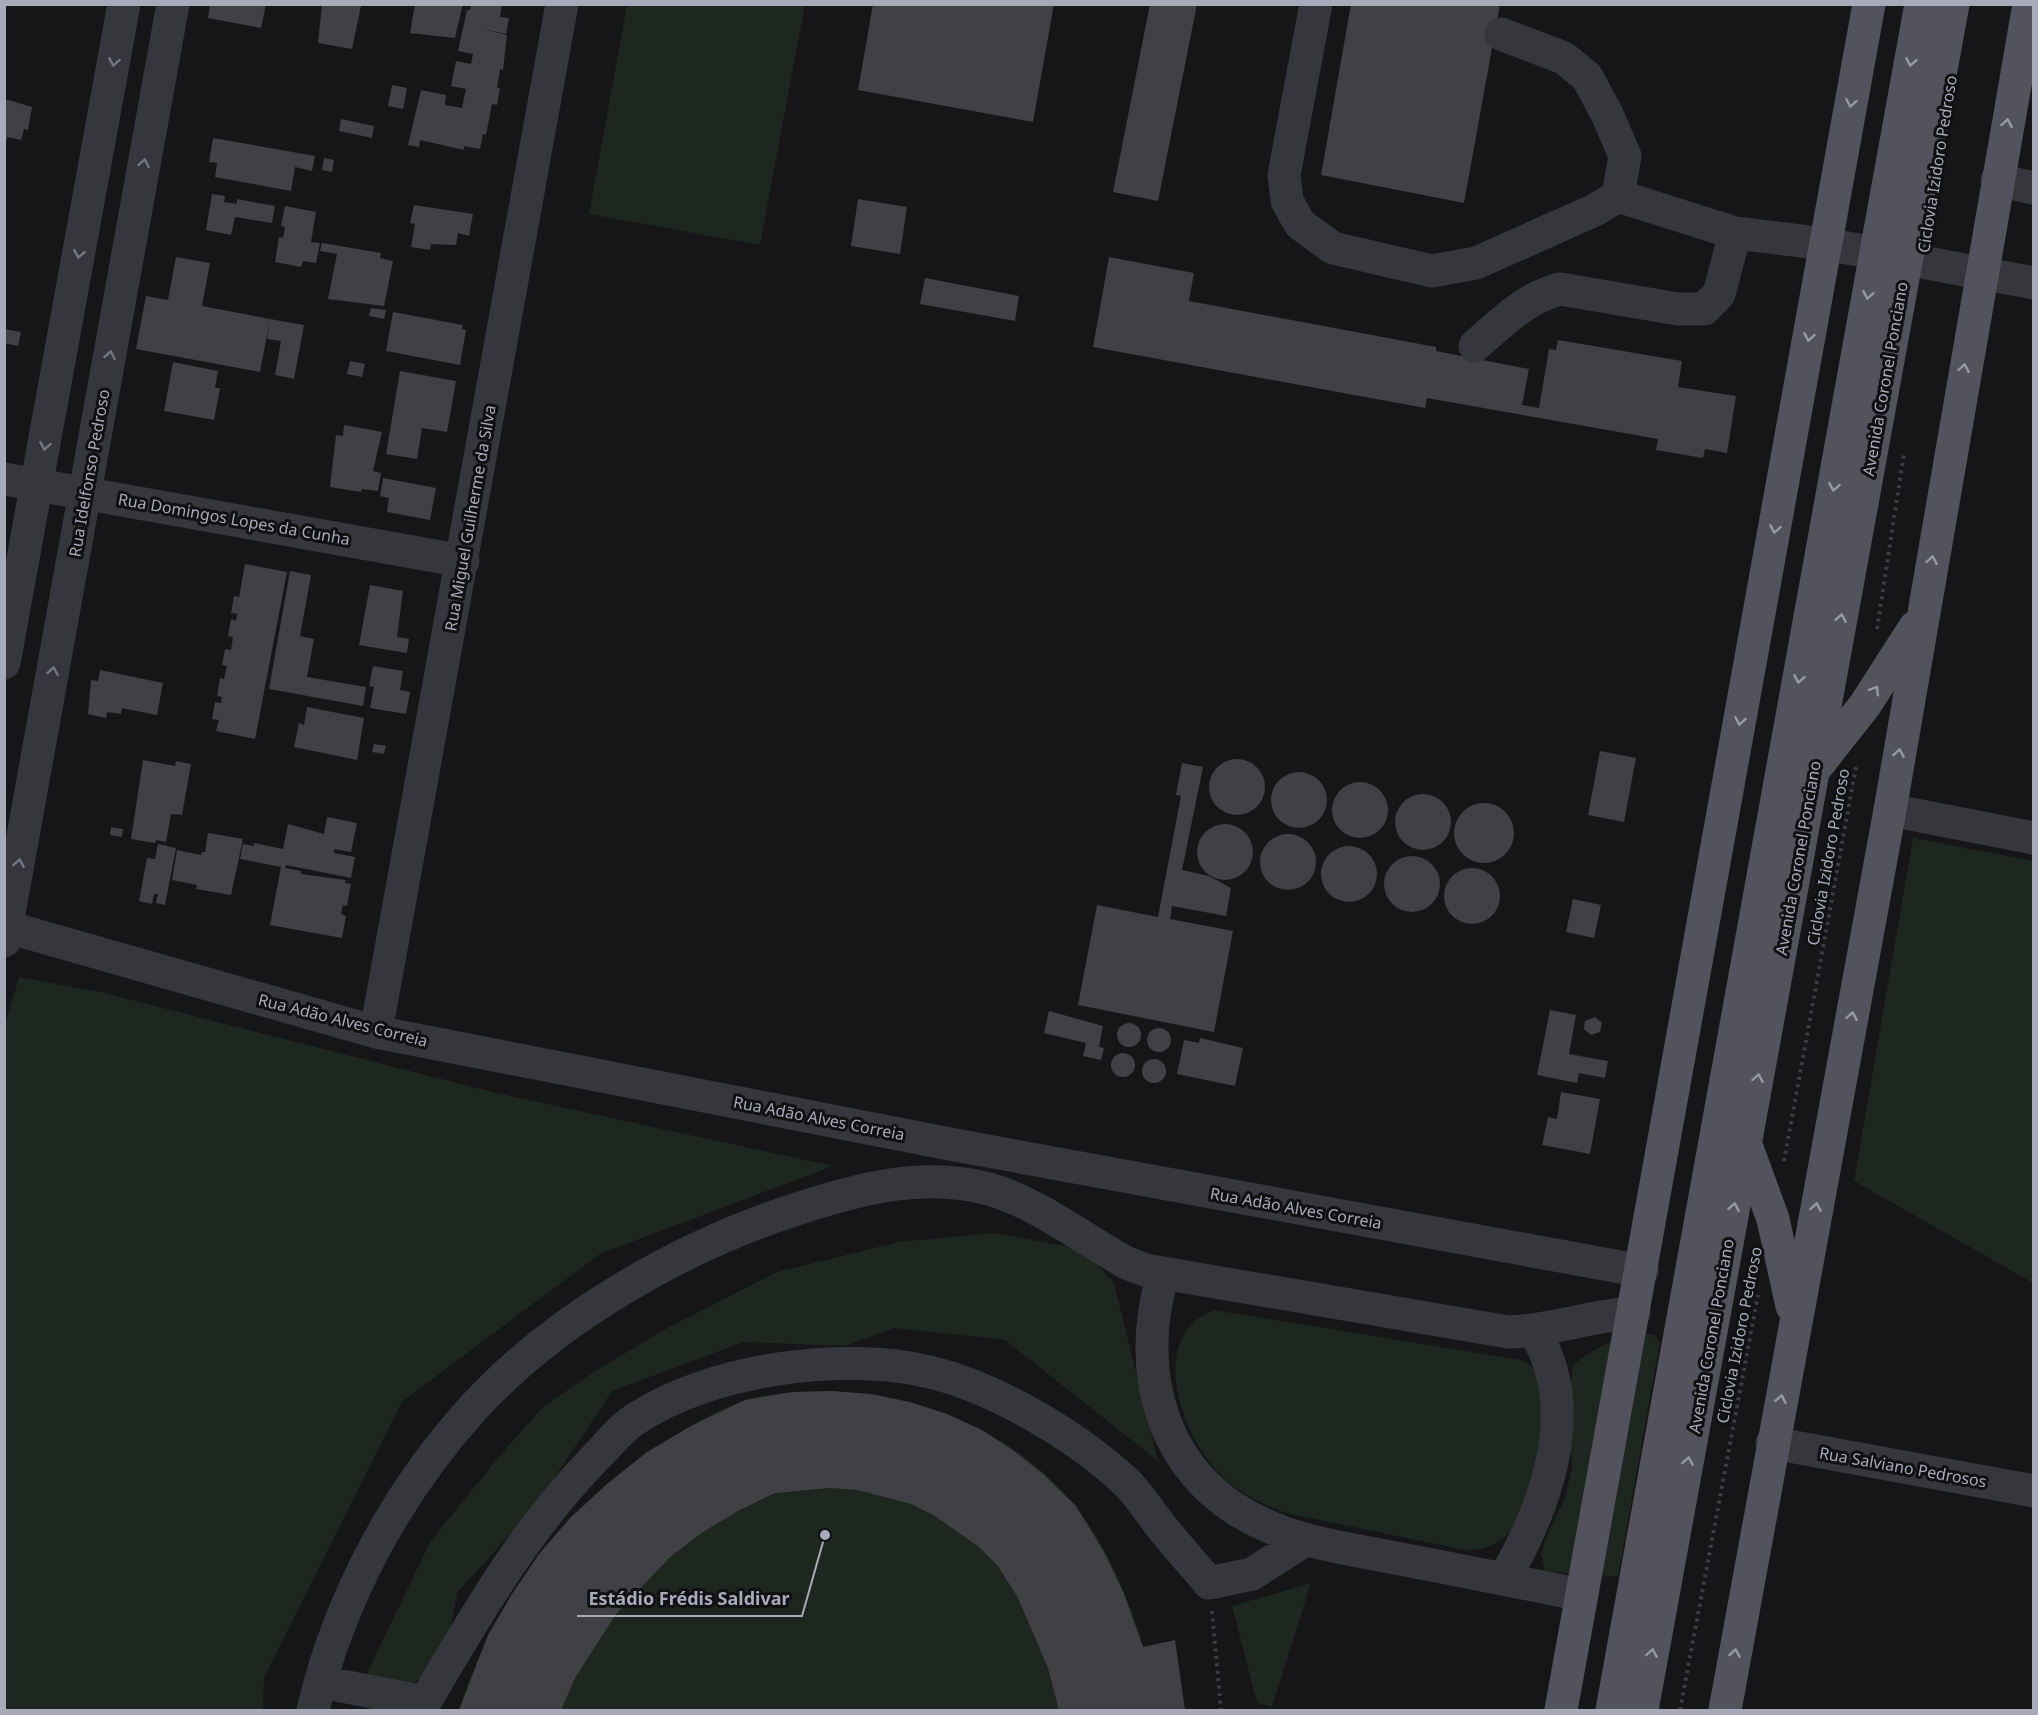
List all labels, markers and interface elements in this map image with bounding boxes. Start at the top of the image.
one-way arrow [108,57,121,67]
one-way arrow [1905,57,1917,67]
street label: Ciclovia Izidoro Pedroso [1912,74,1962,254]
one-way arrow [1845,98,1858,108]
one-way arrow [2000,118,2013,128]
one-way arrow [137,158,150,168]
one-way arrow [73,249,86,259]
street label: Avenida Coronel Ponciano [1857,280,1913,478]
one-way arrow [1862,290,1875,300]
one-way arrow [1803,331,1816,341]
one-way arrow [103,350,116,360]
one-way arrow [1958,364,1970,373]
street label: Rua Idelfonso Pedroso [63,387,115,559]
street label: Rua Miguel Guilherme da Silva [439,403,501,633]
one-way arrow [39,441,52,451]
one-way arrow [1828,482,1840,492]
street label: Rua Domingos Lopes da Cunha [116,488,352,550]
one-way arrow [1769,523,1782,533]
one-way arrow [1925,556,1938,566]
one-way arrow [1834,613,1847,623]
one-way arrow [46,666,59,676]
one-way arrow [1793,674,1806,684]
one-way arrow [1868,686,1879,697]
one-way arrow [1735,716,1747,725]
one-way arrow [1893,748,1905,757]
street label: Avenida Coronel Ponciano [1770,759,1826,957]
street label: Ciclovia Izidoro Pedroso [1802,767,1854,947]
one-way arrow [12,858,24,867]
street label: Rua Adão Alves Correia [256,988,430,1052]
one-way arrow [1845,1011,1858,1021]
one-way arrow [1751,1074,1764,1084]
street label: Rua Adão Alves Correia [731,1091,907,1145]
street label: Rua Adão Alves Correia [1208,1182,1384,1234]
one-way arrow [1727,1203,1740,1213]
one-way arrow [1809,1203,1822,1213]
street label: Avenida Coronel Ponciano [1683,1237,1739,1435]
street label: Ciclovia Izidoro Pedroso [1711,1245,1767,1425]
one-way arrow [1774,1394,1787,1404]
street label: Rua Salviano Pedrosos [1818,1441,1988,1493]
one-way arrow [1681,1457,1693,1466]
callout: Estádio Frédis Saldivar [577,1580,802,1616]
text: Estádio Frédis Saldivar [588,1586,790,1610]
one-way arrow [1645,1648,1658,1658]
one-way arrow [1728,1648,1741,1658]

